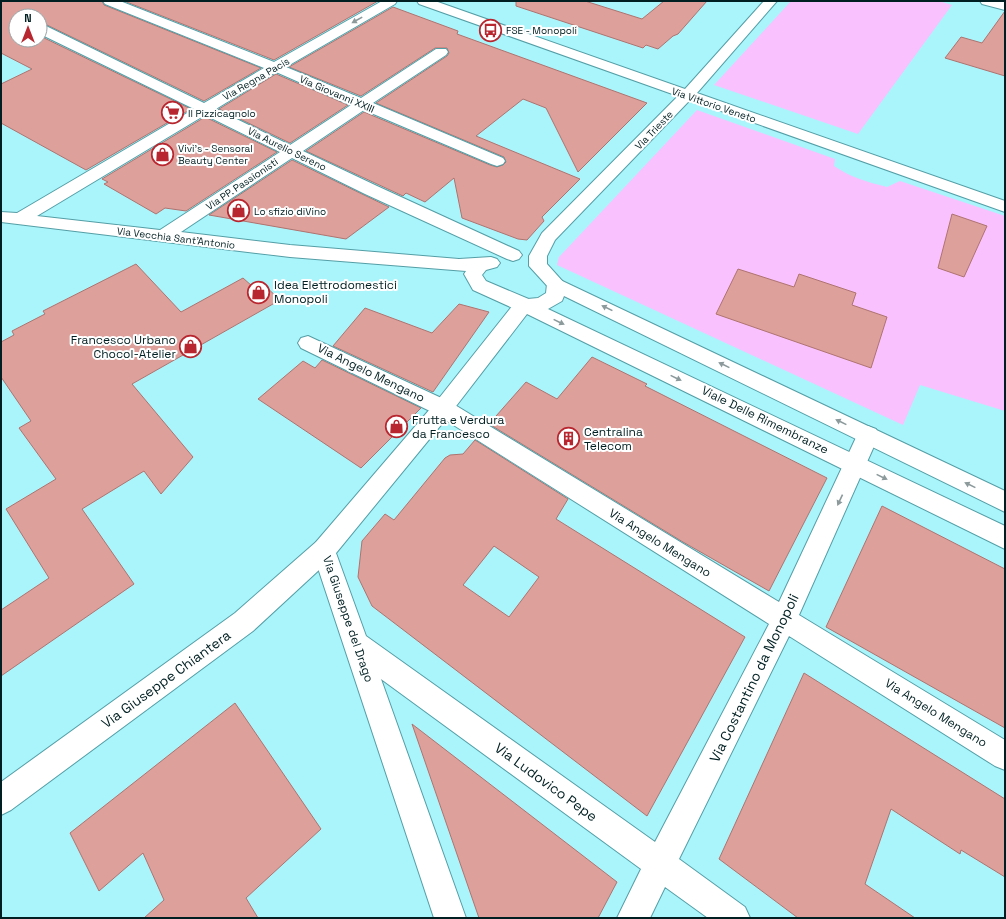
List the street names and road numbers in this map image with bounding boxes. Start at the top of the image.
street label: Via Regna Pacis [220,55,292,103]
street label: Via Giovanni XXIII [297,72,377,116]
street label: Via Vittorio Veneto [670,84,758,126]
street label: Via Trieste [632,108,676,152]
street label: Via Aurelio Sereno [245,124,329,174]
street label: Via PP. Passionisti [203,155,281,213]
street label: Via Vecchia Sant'Antonio [116,224,236,252]
street label: Via Angelo Mengano [315,340,427,406]
street label: Viale Delle Rimembranze [699,382,831,458]
street label: Via Angelo Mengano [606,505,714,581]
street label: Via Giuseppe del Drago [319,554,377,684]
street label: Via Costantino da Monopoli [705,591,803,765]
street label: Via Giuseppe Chiantera [98,626,234,732]
street label: Via Angelo Mengano [882,675,990,751]
street label: Via Ludovico Pepe [491,739,601,825]

